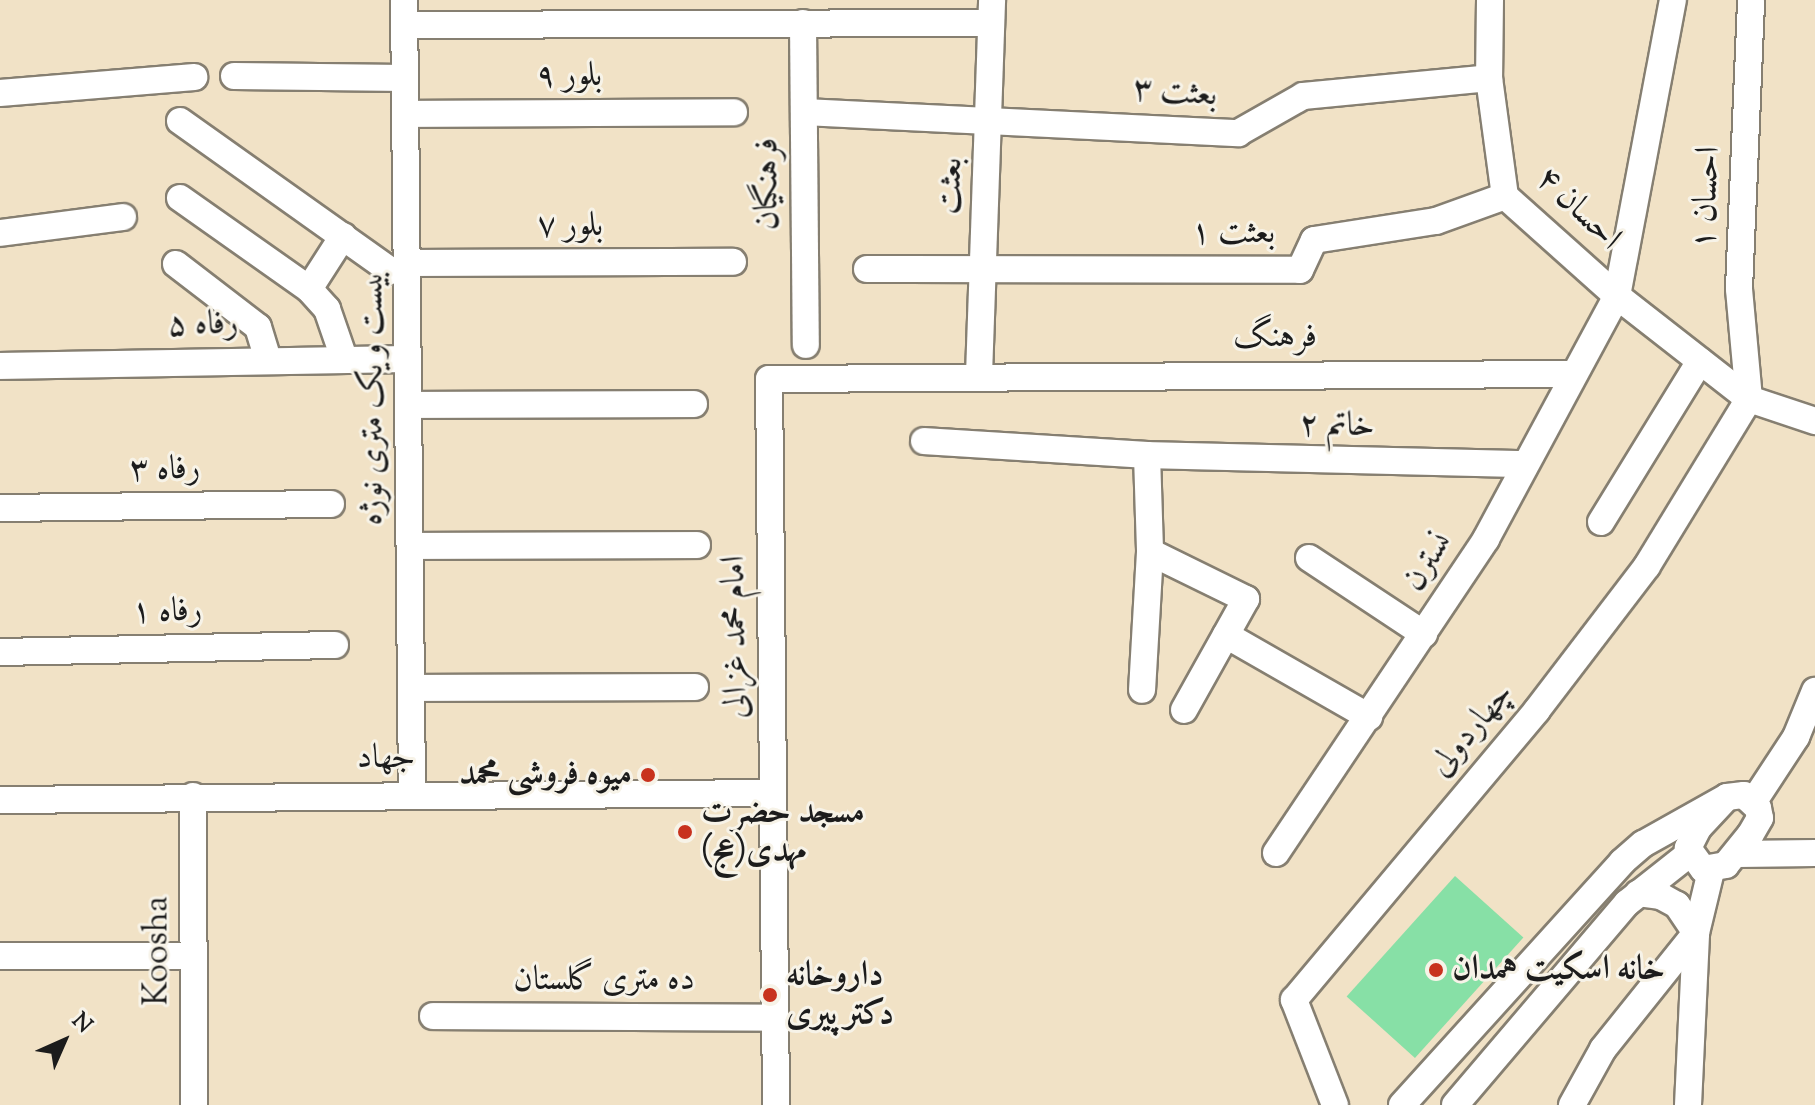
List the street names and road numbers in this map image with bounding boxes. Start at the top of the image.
street label: بلور ۹ [536,57,602,97]
street label: بعثت ۳ [1132,70,1218,116]
street label: فرهنگیان [748,138,788,230]
street label: احسان ۱ [1684,145,1730,251]
street label: بعثت [930,157,972,215]
street label: احسان ۴ [1527,158,1629,260]
street label: بلور ۷ [537,207,603,247]
street label: بعثت ۱ [1191,214,1275,254]
street label: بیست و یک متری نوژه [353,270,393,526]
street label: رفاه ۵ [167,304,239,346]
street label: فرهنگ [1233,318,1317,358]
street label: خاتم ۲ [1299,405,1375,447]
street label: رفاه ۳ [129,449,201,491]
street label: نسترن [1394,525,1462,599]
street label: امام محمد غزالی [714,555,758,719]
street label: رفاه ۱ [131,591,203,633]
street label: چهاردولی [1421,675,1523,785]
street label: جهاد [357,739,415,779]
street label: Koosha [138,896,178,1006]
street label: ده متری گلستان [513,961,695,1001]

